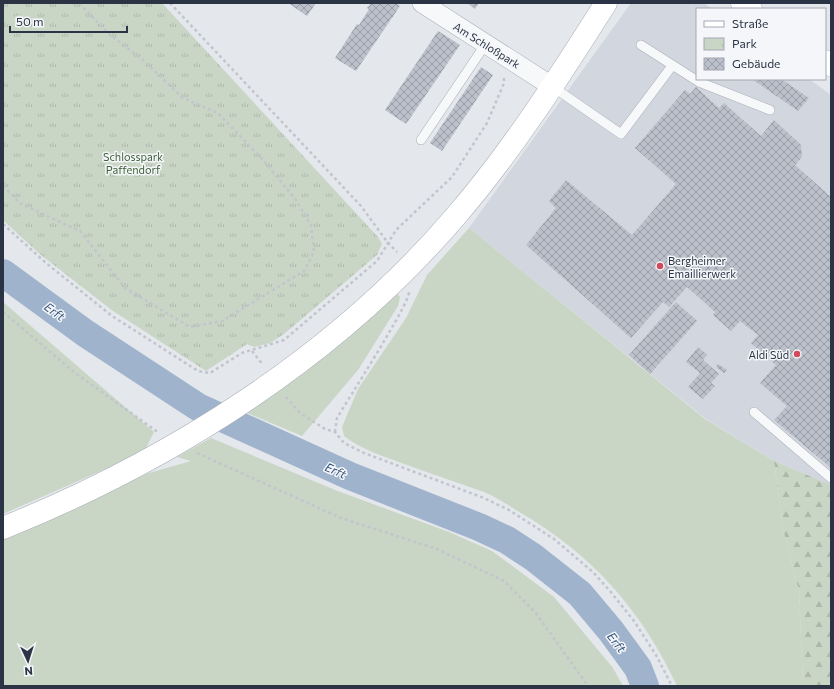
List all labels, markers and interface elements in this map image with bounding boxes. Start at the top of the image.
scale bar [10,8,127,34]
legend [696,8,826,80]
text: 50 m [16,14,44,28]
text: Straße [732,16,768,30]
street label: Am Schloßpark [451,19,523,71]
text: Park [732,36,758,50]
text: Gebäude [732,56,780,70]
park label: Schlosspark Paffendorf [103,150,163,176]
place label: Bergheimer Emaillierwerk [668,254,736,280]
marker: Bergheimer Emaillierwerk [655,261,665,271]
water label: Erft [42,299,69,324]
place label: Aldi Süd [748,348,789,361]
marker: Aldi Süd [792,349,802,359]
water label: Erft [323,459,350,481]
water label: Erft [605,629,630,656]
north arrow [8,641,48,681]
text: N [24,665,33,678]

